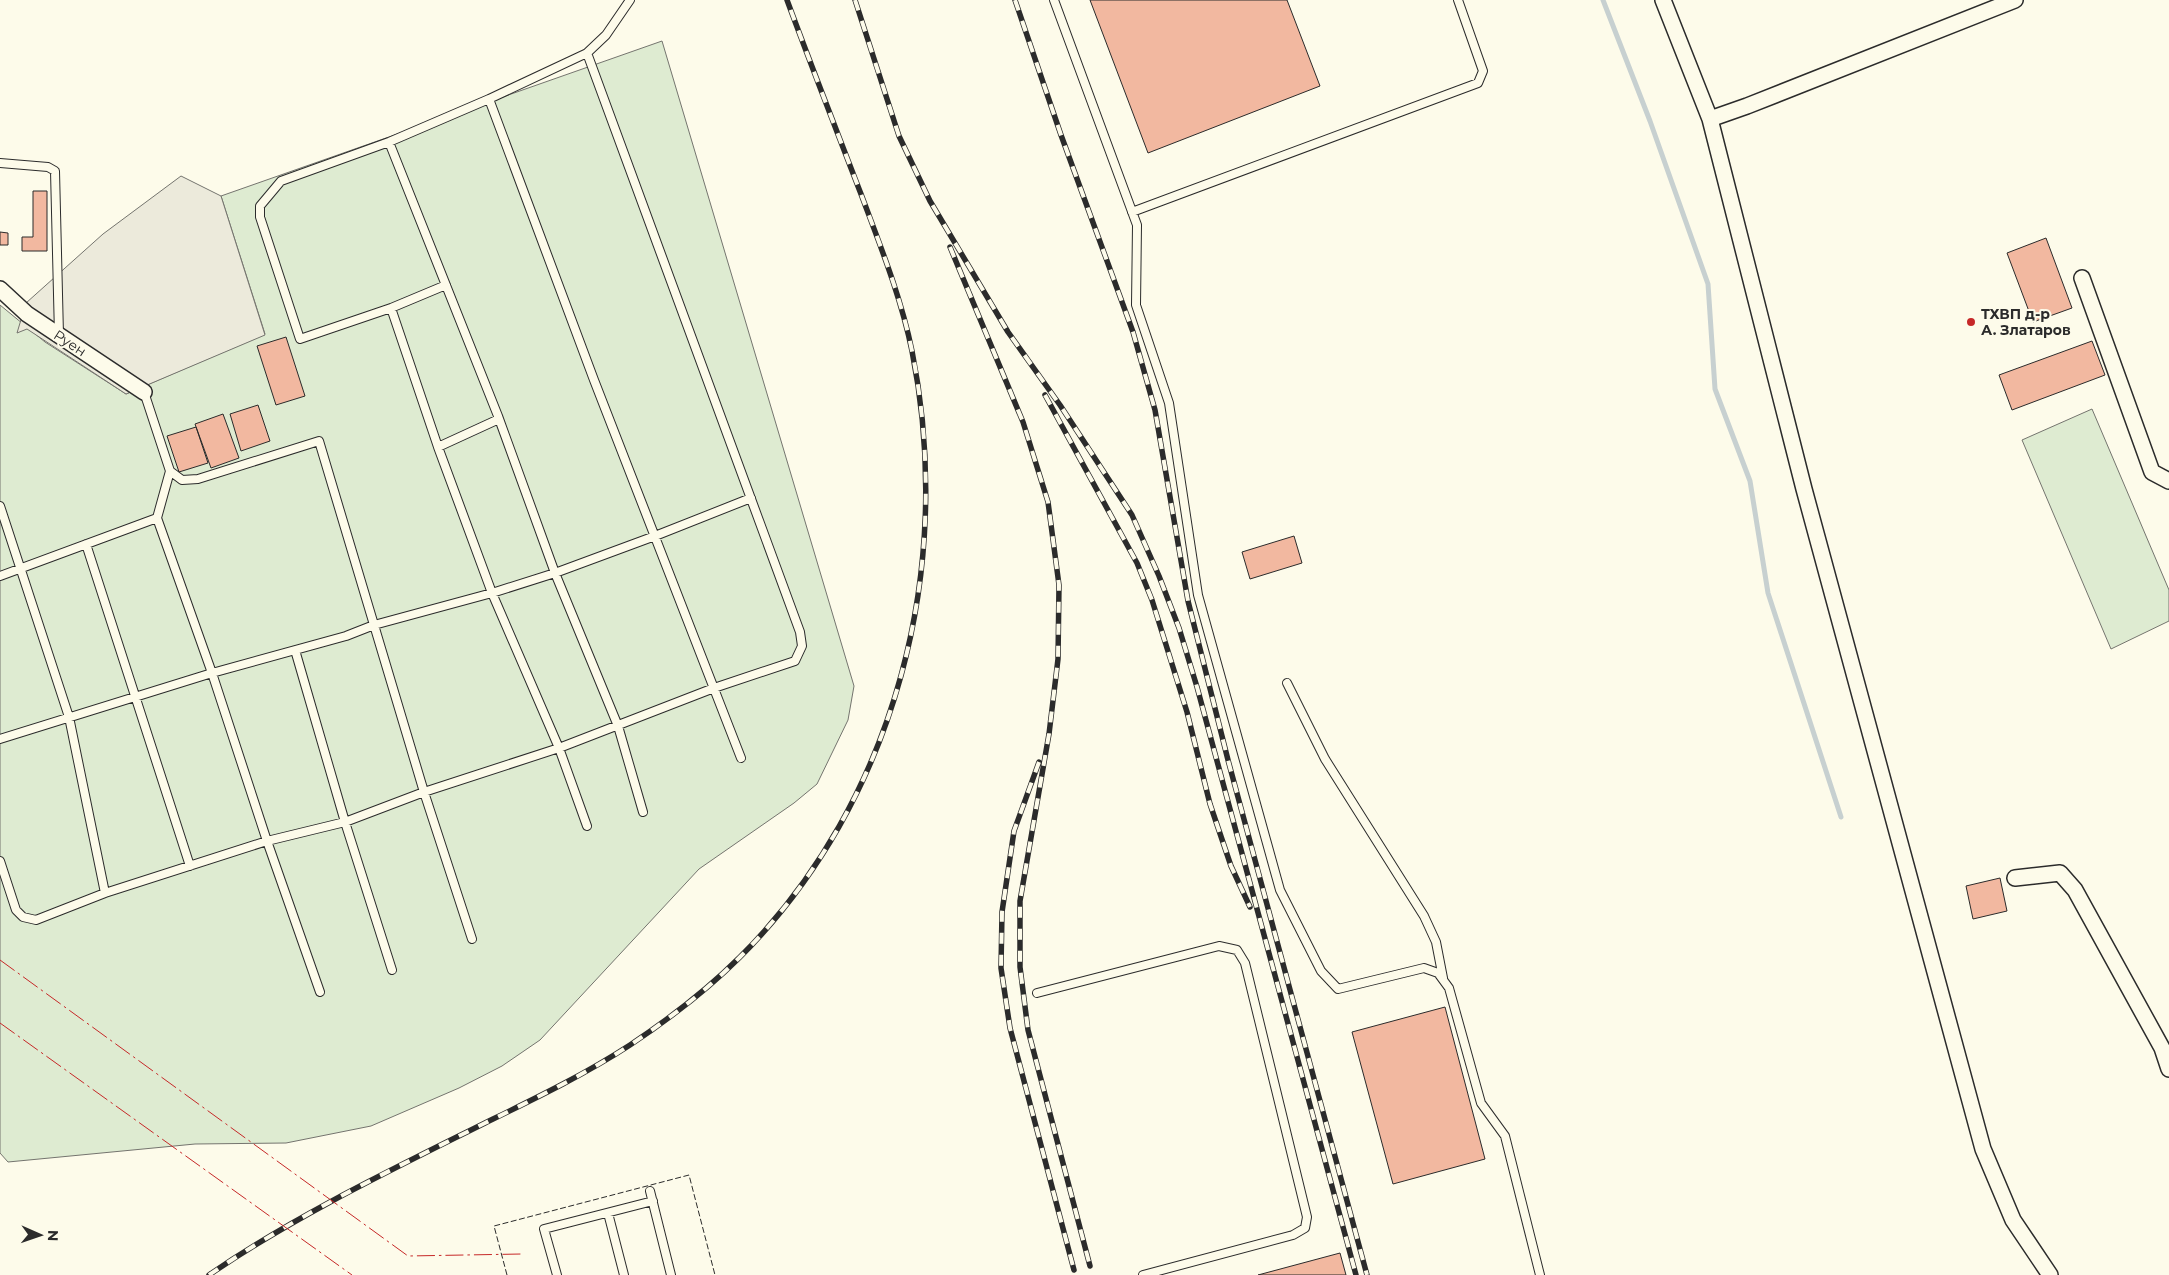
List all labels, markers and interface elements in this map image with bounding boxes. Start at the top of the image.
place label: ТХВП д-р А. Златаров [1981,305,2071,339]
marker: ТХВП д-р А. Златаров [1965,316,1977,328]
street label: Руен [50,326,90,360]
north arrow [15,1210,65,1260]
text: N [44,1229,62,1241]

